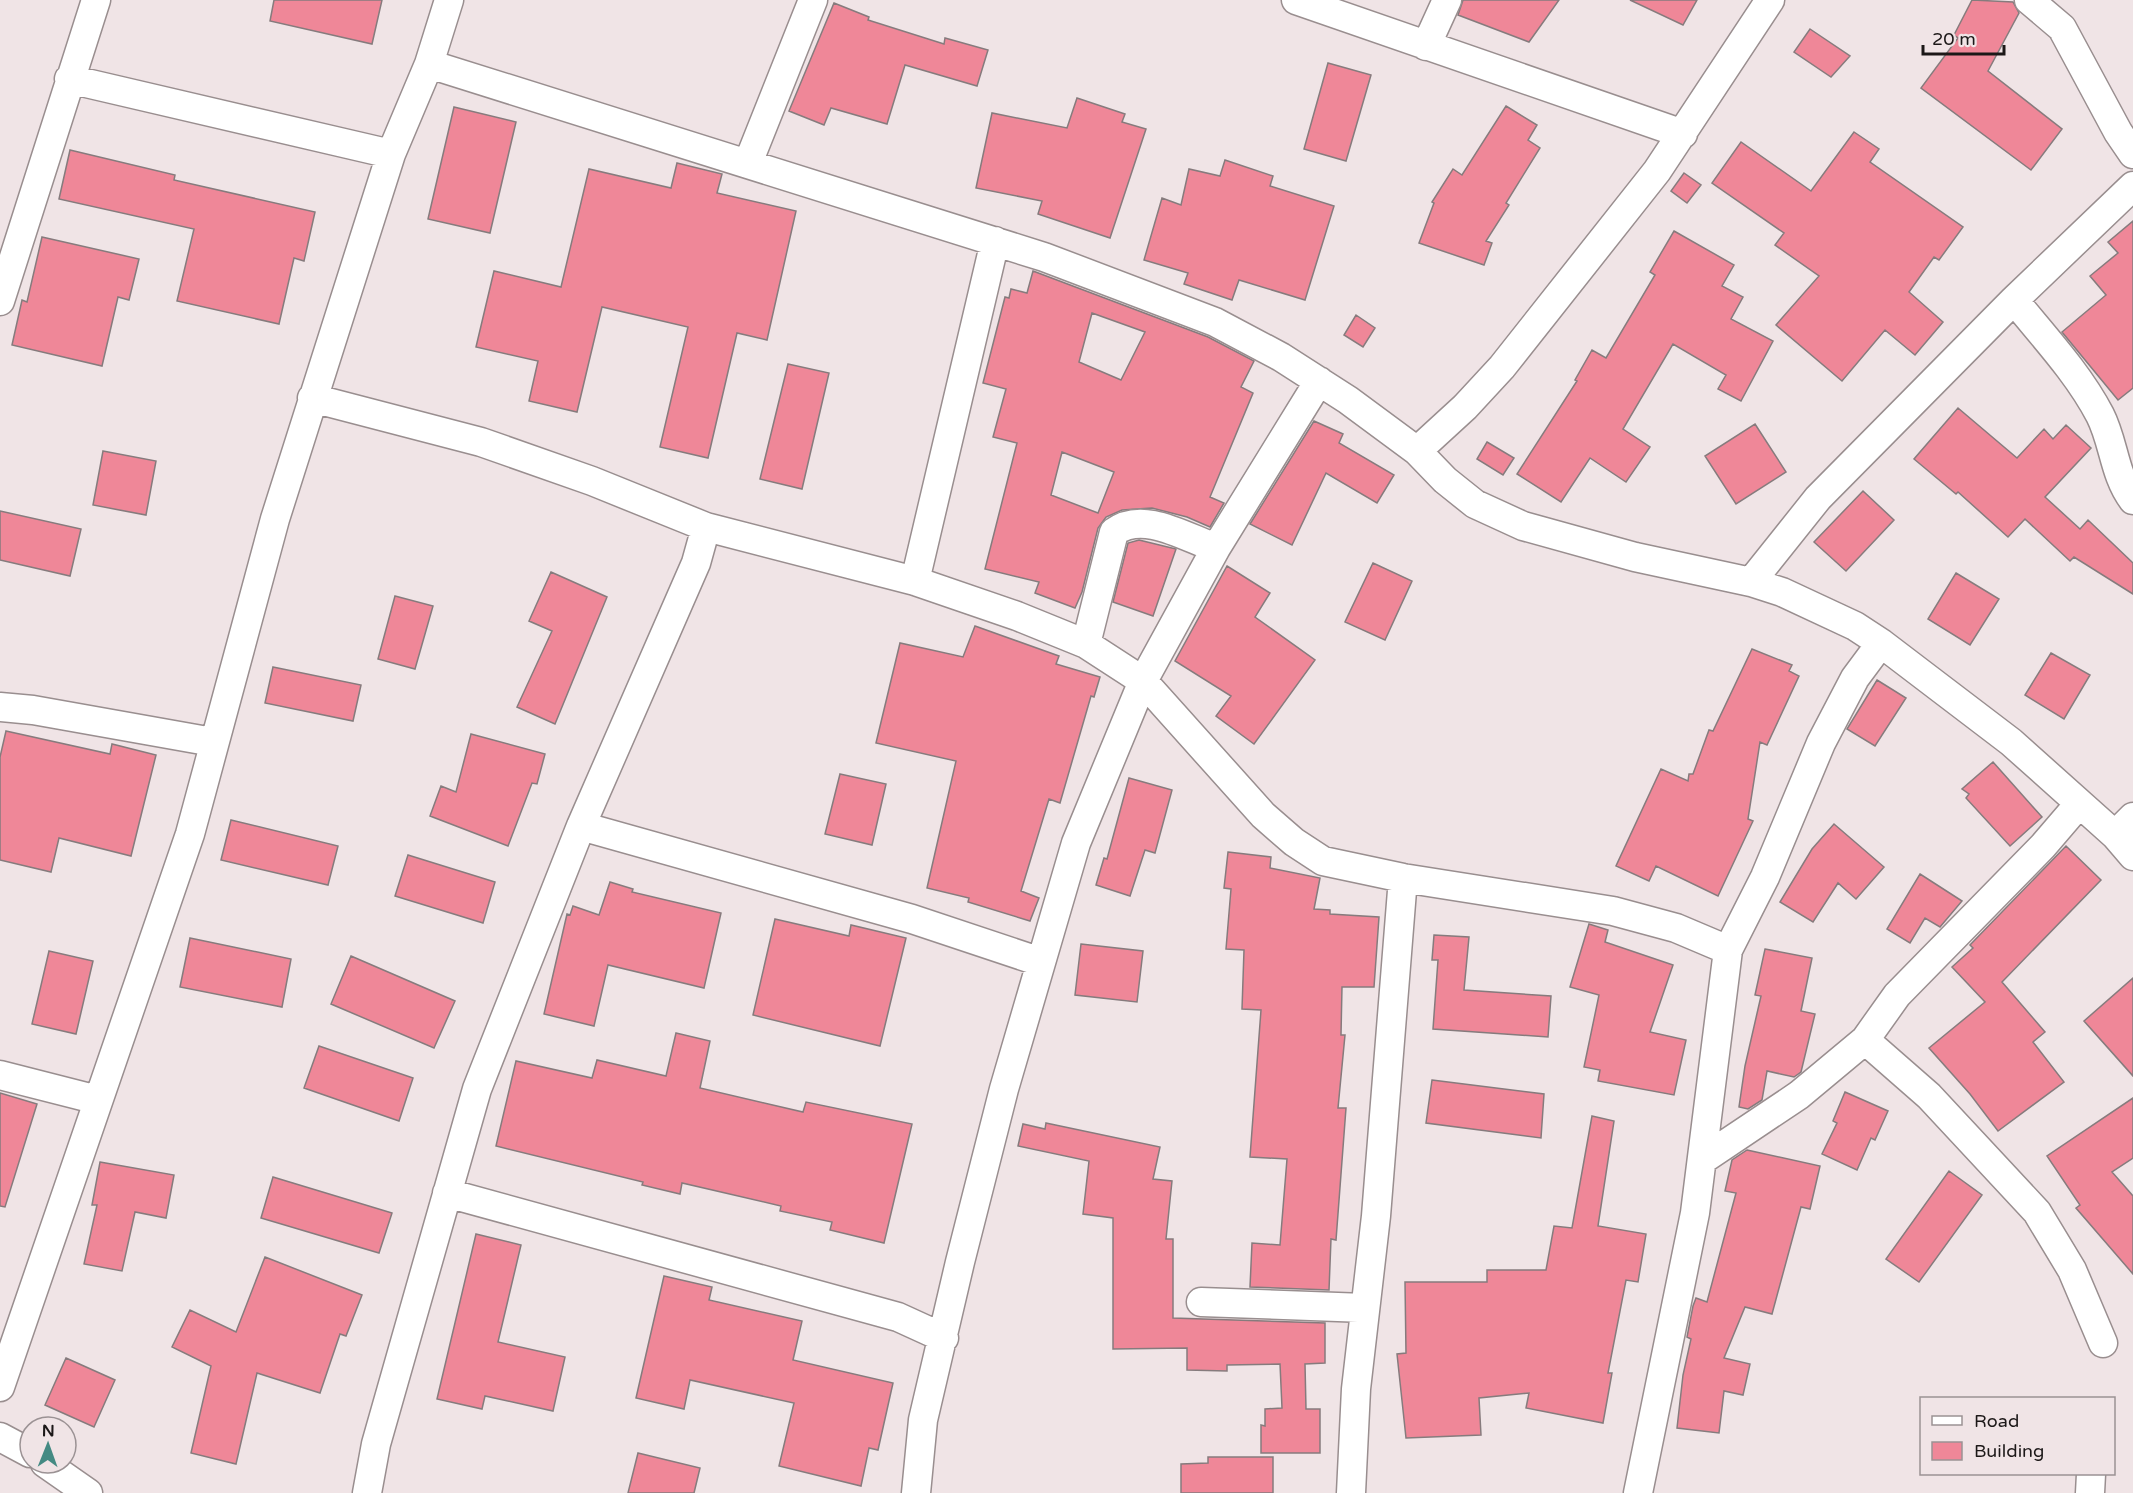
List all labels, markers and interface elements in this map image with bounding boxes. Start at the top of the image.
scale bar [1923,18,2004,56]
text: 20 m [1932,28,1976,50]
legend [1920,1397,2115,1475]
text: Road [1974,1410,2019,1432]
north arrow [18,1415,78,1475]
text: N [42,1421,55,1441]
text: Building [1974,1440,2044,1462]

